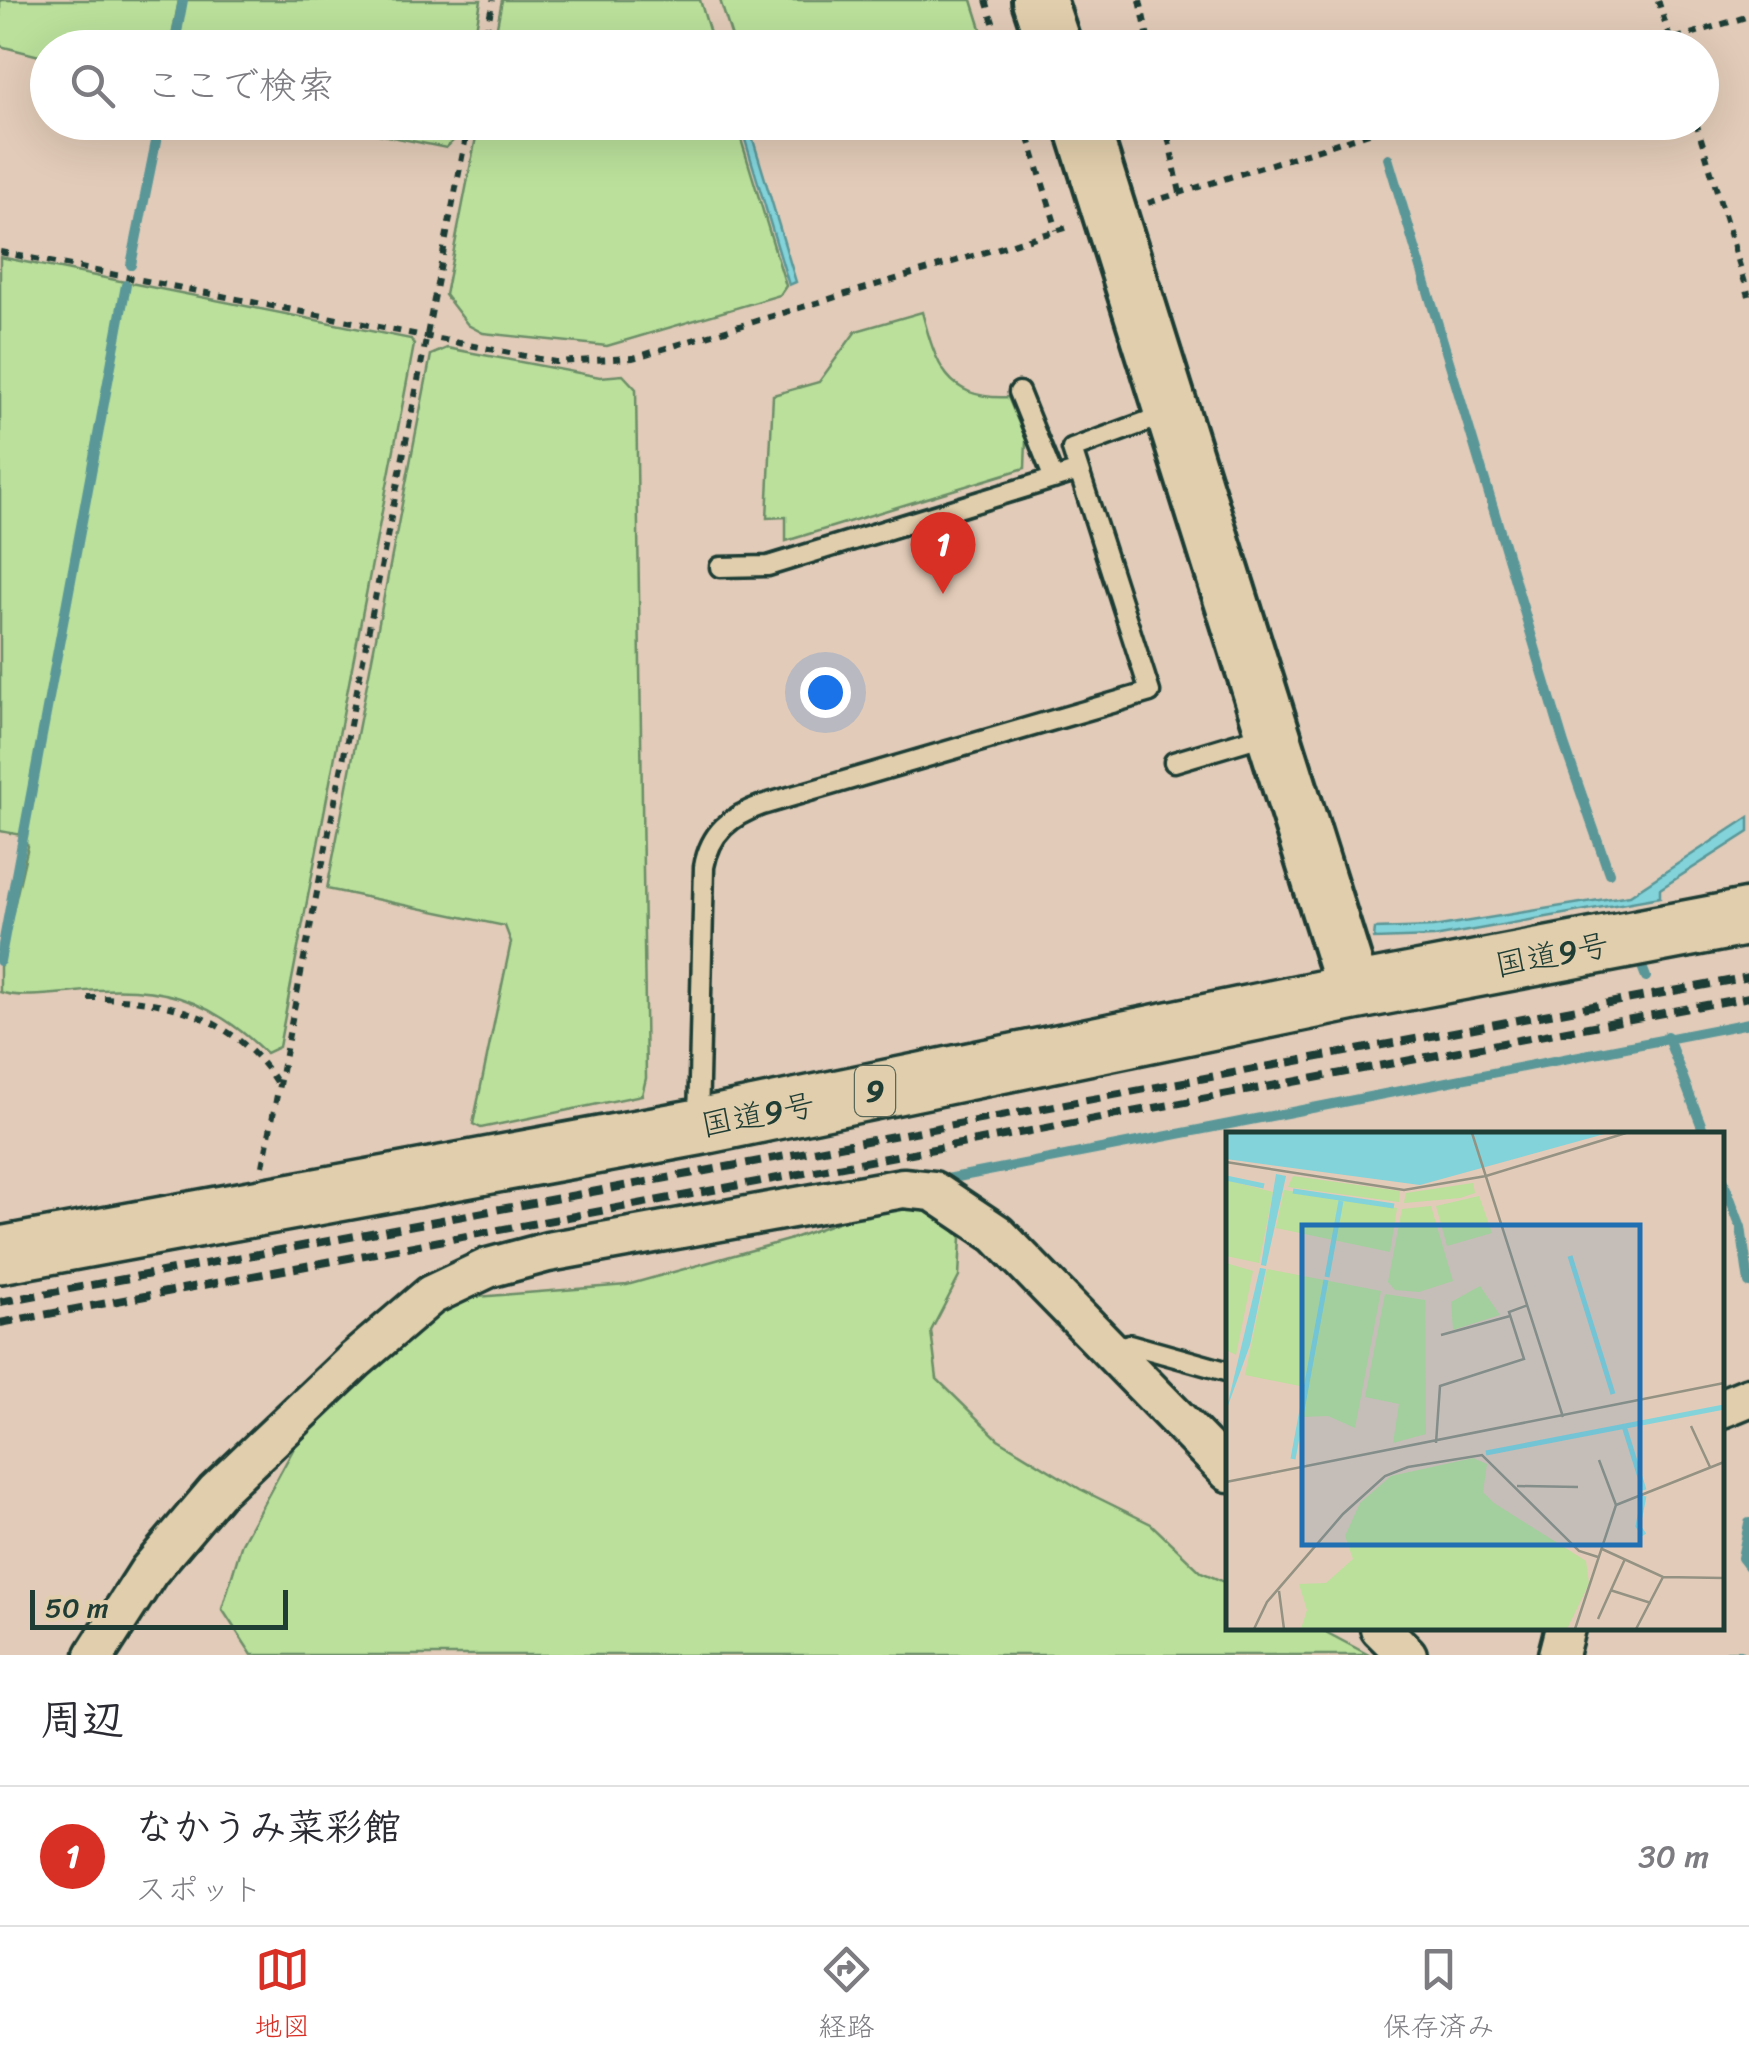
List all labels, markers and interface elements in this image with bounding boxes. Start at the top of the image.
search box [30,30,1719,140]
text: ここで検索 [145,52,335,119]
icon: search [65,58,120,113]
pin: 1 [910,512,976,594]
your location [800,667,851,718]
street label: 国道9号 [1490,916,1614,994]
road number: 9 [855,1066,895,1116]
street label: 国道9号 [696,1076,820,1154]
inset map [1226,1132,1724,1630]
text: 50 m [45,1583,109,1632]
scale bar [30,1585,288,1630]
text: 周辺 [40,1683,124,1757]
text: なかうみ菜彩館 [135,1794,401,1861]
text: 1 [66,1828,79,1885]
text: 30 m [1638,1828,1709,1885]
text: スポット [135,1861,263,1918]
tab: 地図 [254,1942,310,2051]
tab: 経路 [818,1942,875,2051]
tab: 保存済み [1383,1942,1495,2051]

